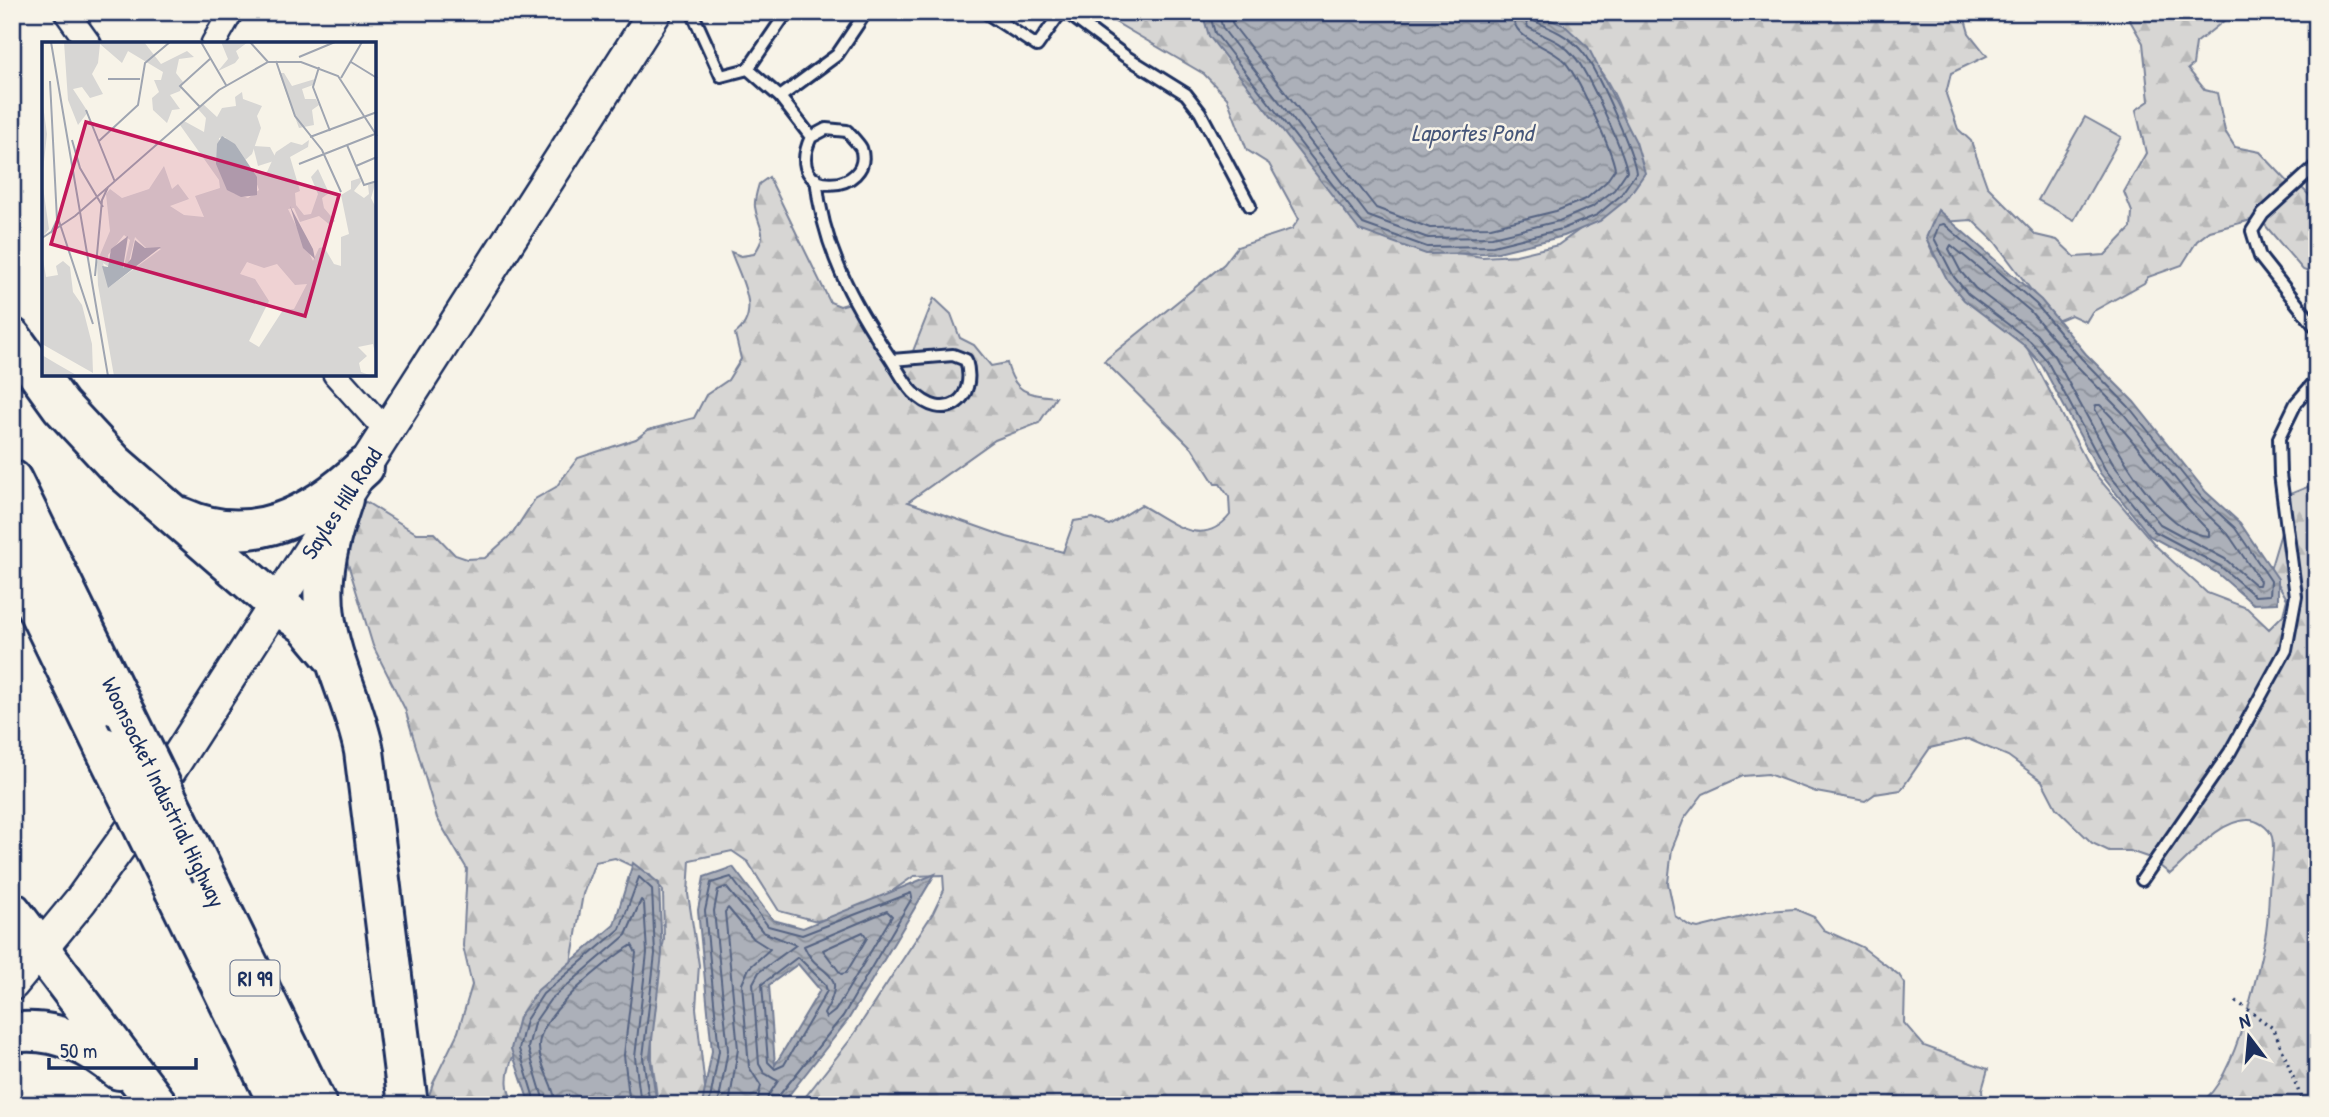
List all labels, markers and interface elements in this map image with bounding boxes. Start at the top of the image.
inset map [42,42,376,376]
water label: Laportes Pond [1411,116,1536,149]
street label: Sayles Hill Road [293,441,389,565]
street label: Woonsocket Industrial Highway [95,672,233,912]
road number: RI 99 [230,960,280,996]
north arrow [2214,1002,2284,1072]
text: N [2236,1007,2253,1035]
scale bar [49,1026,196,1070]
text: 50 m [60,1036,97,1065]

